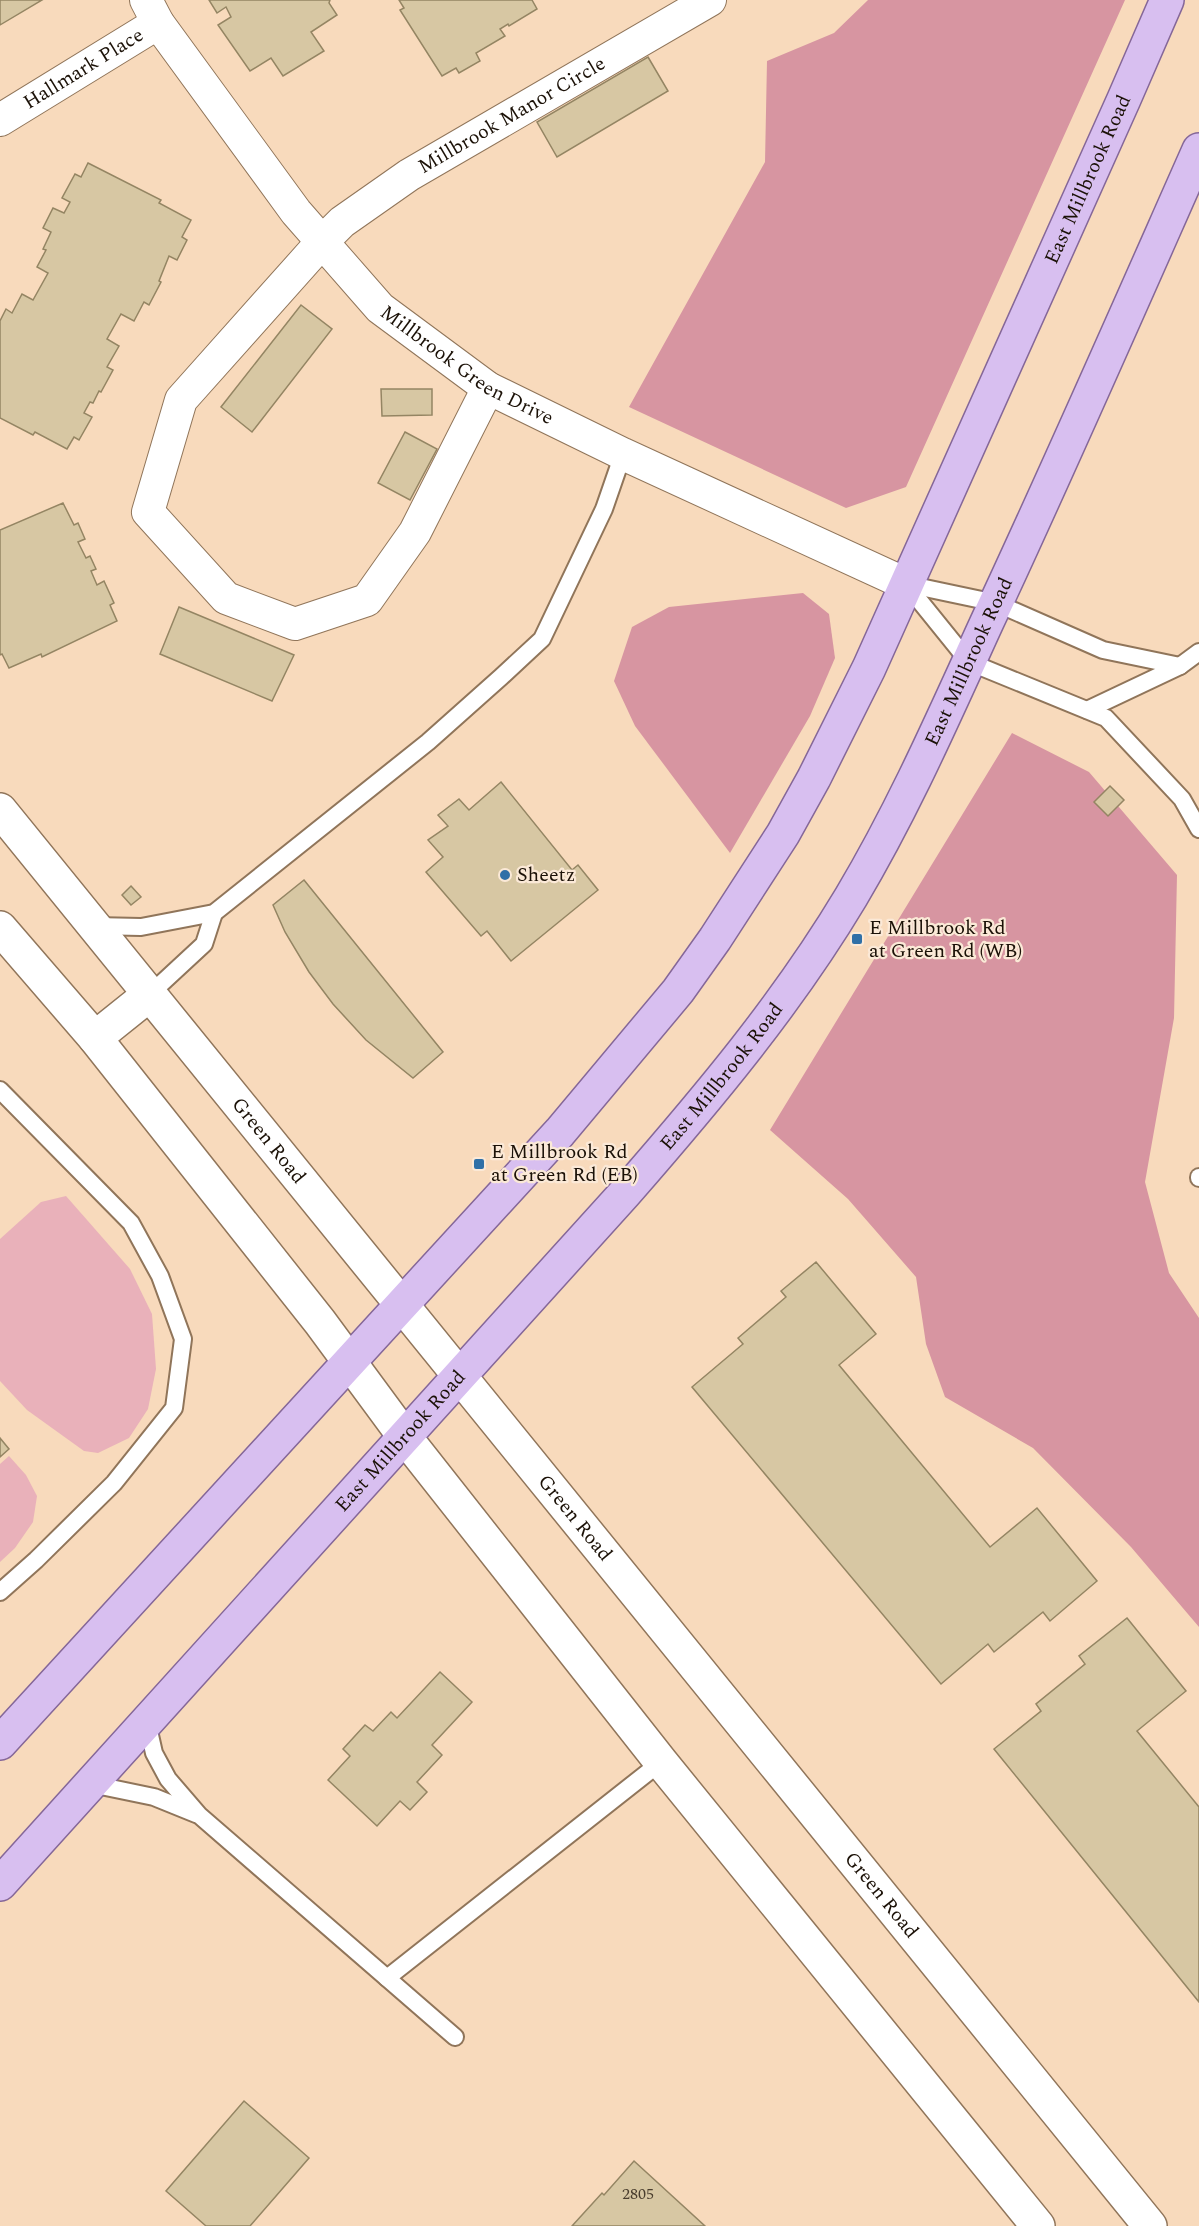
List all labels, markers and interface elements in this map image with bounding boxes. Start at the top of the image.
street label: Hallmark Place [18,20,149,117]
street label: Millbrook Manor Circle [412,49,611,182]
street label: East Millbrook Road [1037,90,1139,269]
street label: Millbrook Green Drive [374,298,559,433]
street label: East Millbrook Road [917,572,1021,751]
place label: Sheetz [517,860,575,890]
marker: Sheetz [498,868,512,882]
place label: E Millbrook Rd at Green Rd (WB) [869,913,1022,966]
marker: E Millbrook Rd at Green Rd (WB) [850,932,864,946]
street label: East Millbrook Road [653,996,791,1157]
street label: Green Road [224,1091,313,1191]
place label: E Millbrook Rd at Green Rd (EB) [491,1137,638,1190]
marker: E Millbrook Rd at Green Rd (EB) [472,1157,486,1171]
street label: East Millbrook Road [328,1363,473,1519]
street label: Green Road [530,1468,620,1568]
street label: Green Road [837,1845,926,1945]
house number: 2805 [622,2182,654,2206]

